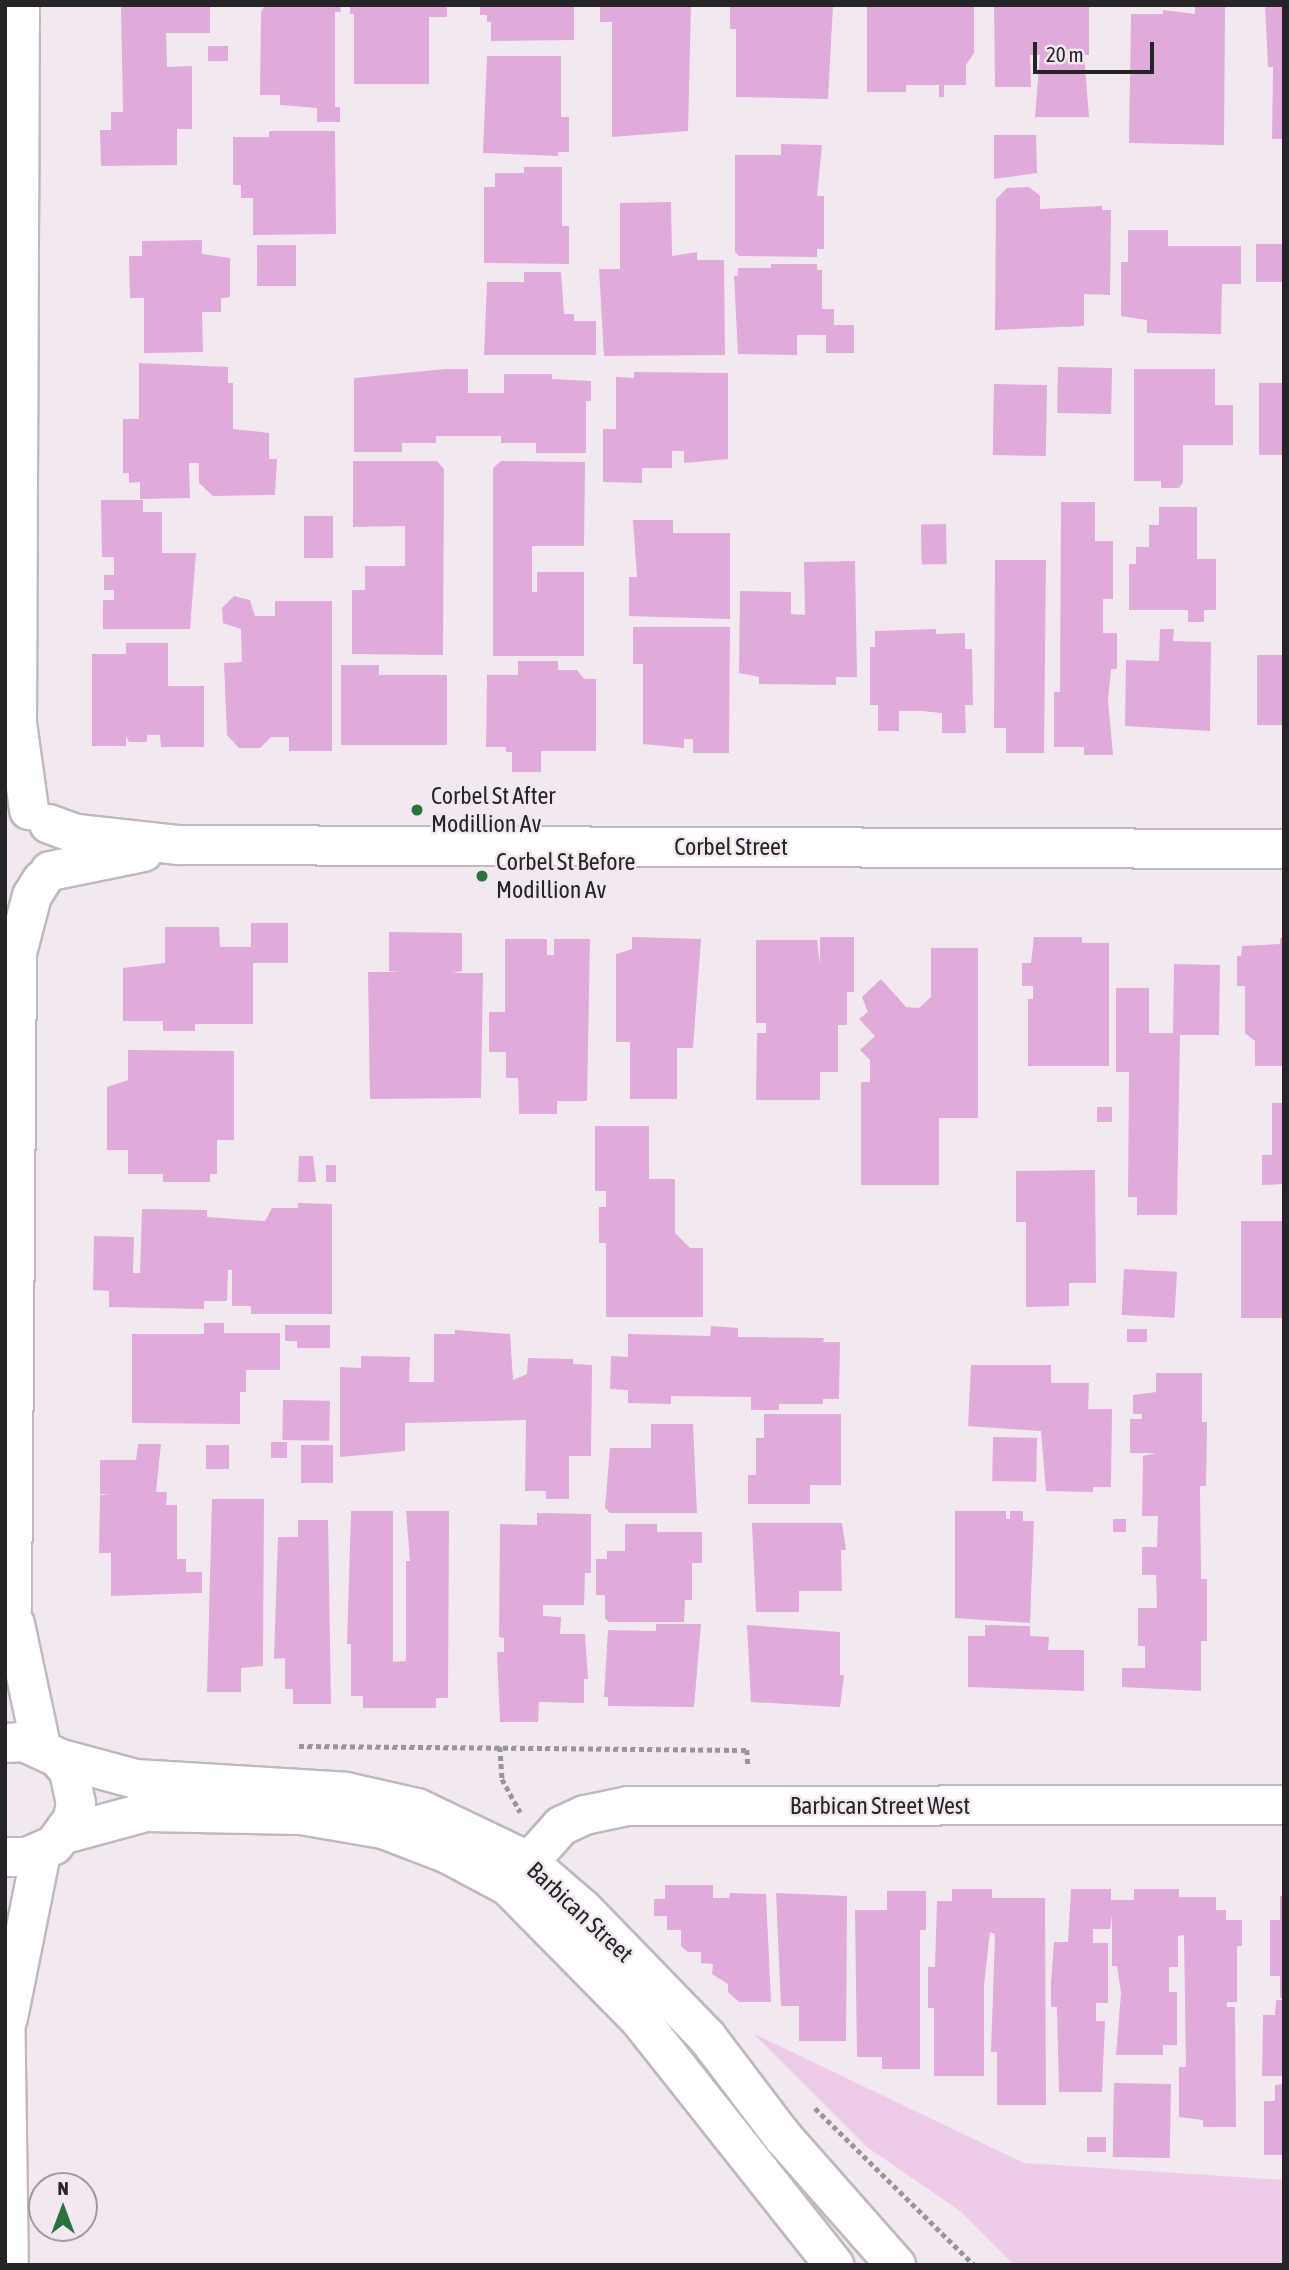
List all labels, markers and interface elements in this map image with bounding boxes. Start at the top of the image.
scale bar [1037,28,1158,72]
text: 20 m [1046,42,1084,66]
place label: Corbel St After Modillion Av [431,782,555,838]
marker: Corbel St After Modillion Av [409,802,425,818]
street label: Corbel Street [674,833,788,861]
place label: Corbel St Before Modillion Av [496,848,636,904]
marker: Corbel St Before Modillion Av [474,868,490,884]
street label: Barbican Street West [790,1792,970,1820]
street label: Barbican Street [521,1856,639,1968]
north arrow [28,2172,98,2242]
text: N [57,2177,69,2199]

